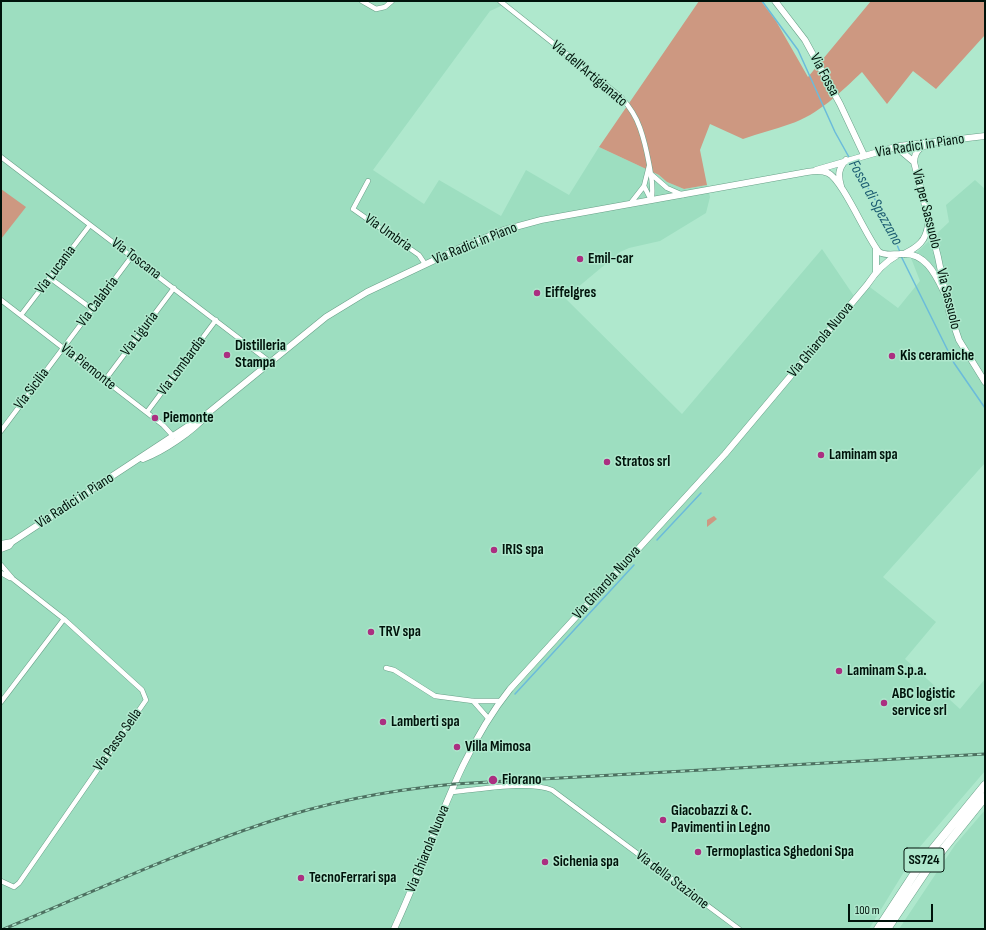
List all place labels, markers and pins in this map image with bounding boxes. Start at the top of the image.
place label: Emil-car [588,250,633,268]
marker: Emil-car [575,254,585,264]
place label: Eiffelgres [545,284,596,302]
marker: Eiffelgres [532,288,542,298]
place label: Distilleria Stampa [235,337,286,372]
place label: Kis ceramiche [900,347,974,365]
marker: Distilleria Stampa [222,350,232,360]
marker: Kis ceramiche [887,351,897,361]
place label: Piemonte [163,409,214,427]
marker: Piemonte [150,413,160,423]
place label: Laminam spa [829,446,898,464]
marker: Laminam spa [816,450,826,460]
place label: Stratos srl [615,453,670,471]
marker: Stratos srl [602,457,612,467]
place label: IRIS spa [502,541,544,559]
marker: IRIS spa [489,545,499,555]
place label: TRV spa [379,623,421,641]
marker: TRV spa [366,627,376,637]
place label: Laminam S.p.a. [847,662,927,680]
marker: Laminam S.p.a. [834,666,844,676]
place label: ABC logistic service srl [892,685,955,720]
marker: ABC logistic service srl [879,698,889,708]
place label: Lamberti spa [391,713,460,731]
marker: Lamberti spa [378,717,388,727]
place label: Villa Mimosa [465,738,531,756]
marker: Villa Mimosa [452,742,462,752]
place label: Fiorano [502,771,542,789]
marker: Fiorano [487,774,499,786]
place label: Giacobazzi & C. Pavimenti in Legno [671,802,770,837]
marker: Giacobazzi & C. Pavimenti in Legno [658,815,668,825]
place label: Termoplastica Sghedoni Spa [706,843,854,861]
marker: Termoplastica Sghedoni Spa [693,847,703,857]
place label: Sichenia spa [553,853,619,871]
marker: Sichenia spa [540,857,550,867]
place label: TecnoFerrari spa [309,869,396,887]
marker: TecnoFerrari spa [296,873,306,883]

